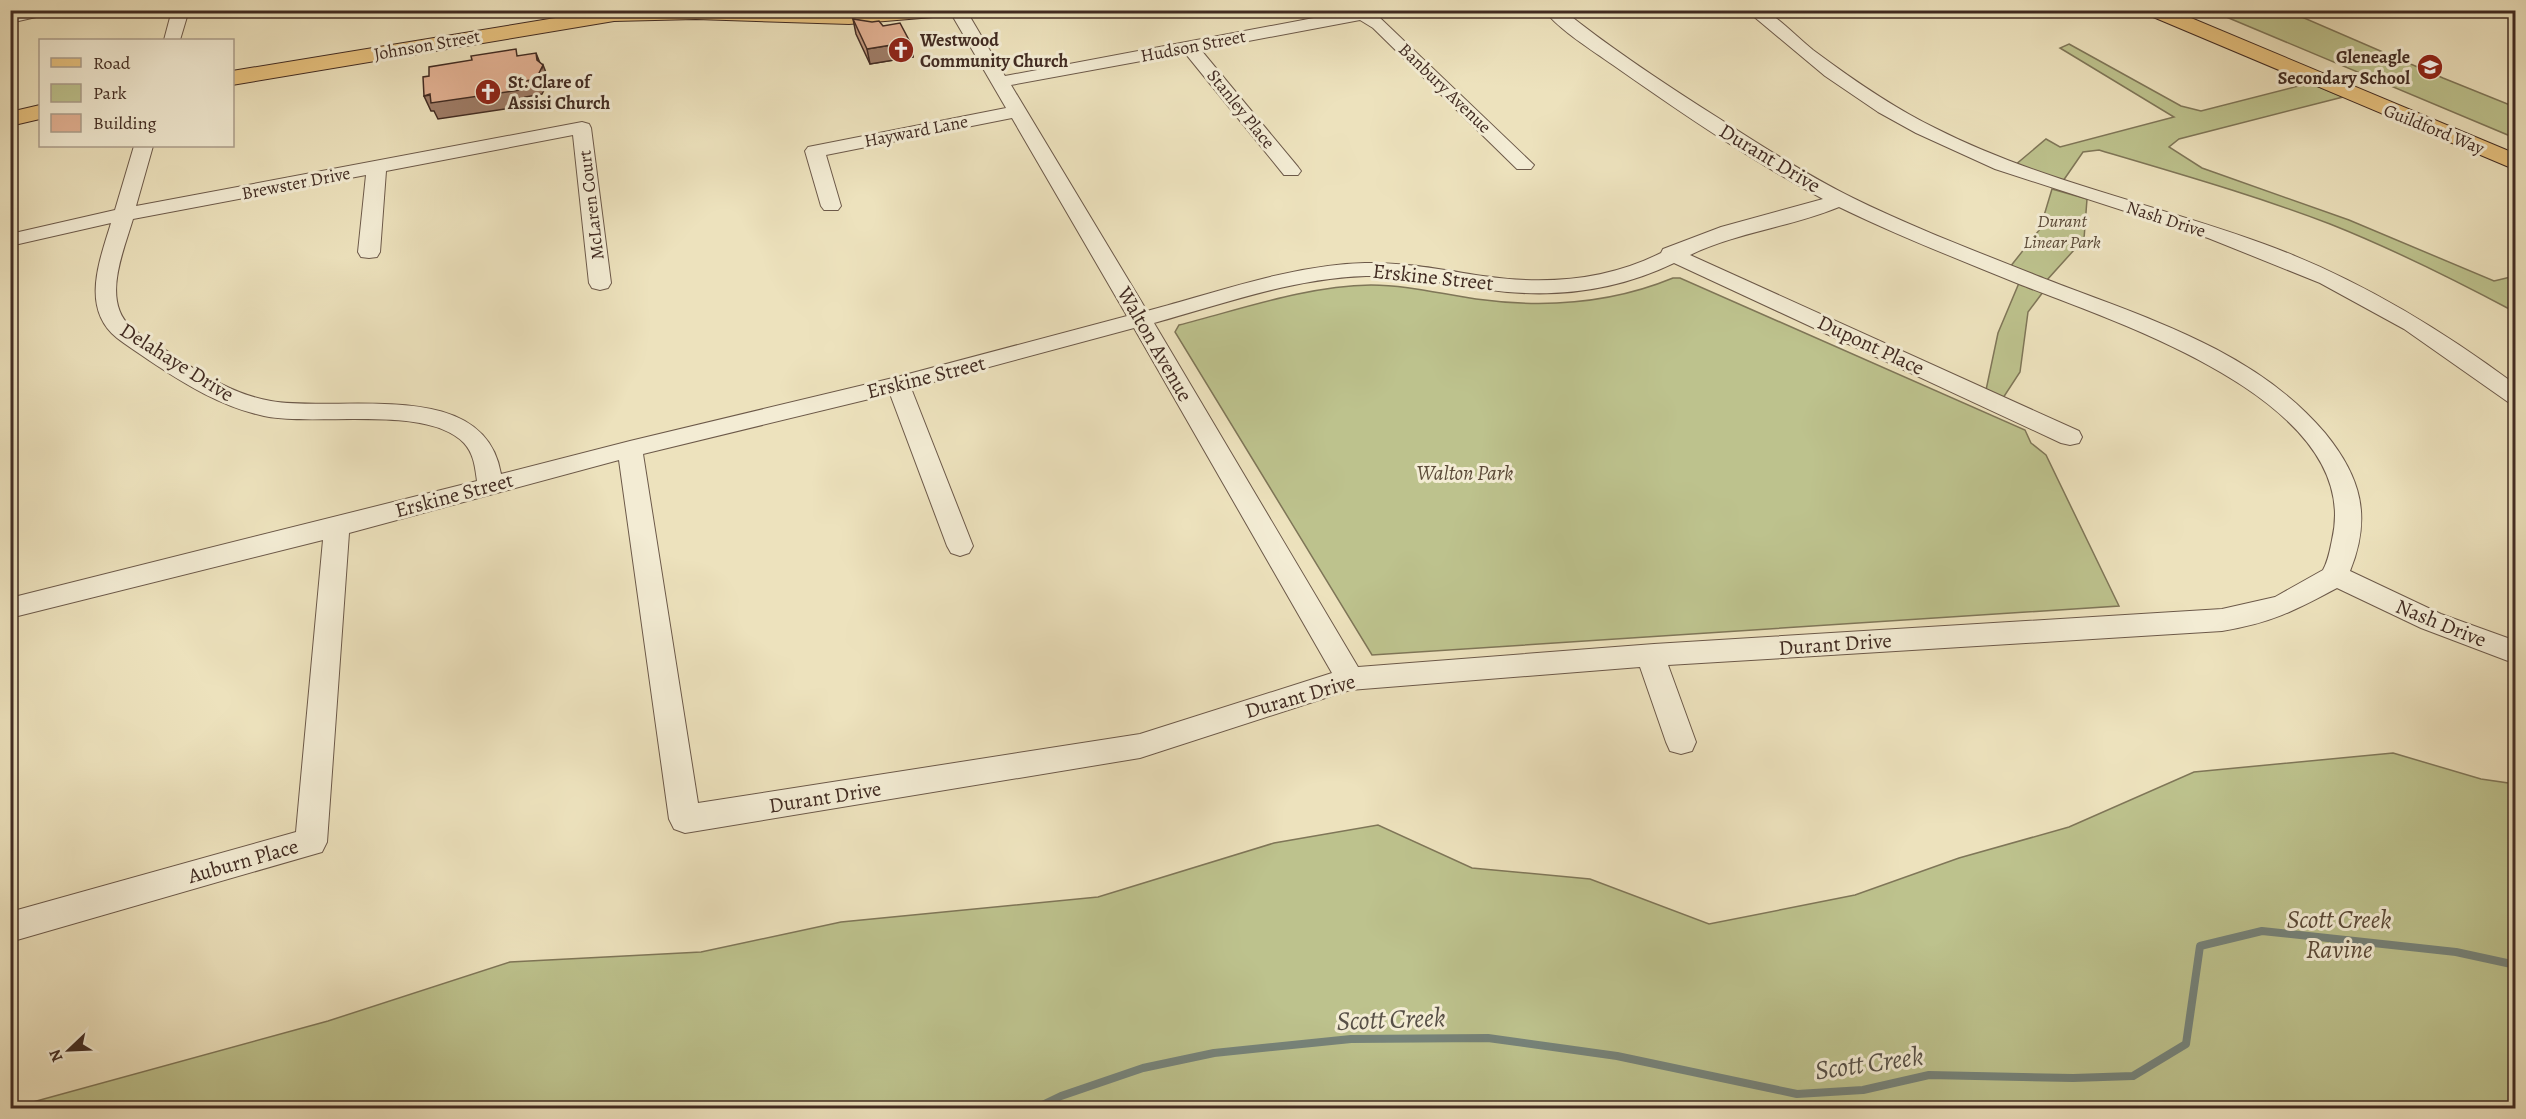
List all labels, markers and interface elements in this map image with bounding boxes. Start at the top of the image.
street label: Johnson Street [372,24,482,66]
street label: Hudson Street [1138,24,1248,68]
place label: Westwood Community Church [919,28,1069,73]
church icon: Westwood Community Church [886,35,916,65]
street label: Banbury Avenue [1393,38,1497,138]
legend [39,39,234,147]
place label: Gleneagle Secondary School [2278,45,2410,90]
text: Road [93,51,131,75]
school or university icon: Gleneagle Secondary School [2415,52,2445,82]
street label: Stanley Place [1201,64,1281,154]
place label: St. Clare of Assisi Church [507,70,611,115]
church icon: St. Clare of Assisi Church [473,77,503,107]
text: Park [93,81,127,105]
street label: Guildford Way [2380,98,2489,160]
street label: Hayward Lane [862,109,970,153]
text: Building [93,111,157,135]
street label: Durant Drive [1714,117,1826,199]
street label: McLaren Court [572,149,610,261]
street label: Brewster Drive [240,161,352,205]
street label: Nash Drive [2123,195,2209,243]
park label: Durant Linear Park [2023,209,2101,254]
street label: Erskine Street [1371,257,1495,297]
street label: Walton Avenue [1110,281,1199,407]
street label: Dupont Place [1813,308,1929,382]
street label: Delahaye Drive [115,316,239,408]
street label: Erskine Street [864,349,988,405]
park label: Walton Park [1417,459,1513,487]
street label: Erskine Street [392,466,516,524]
street label: Nash Drive [2392,592,2490,654]
street label: Durant Drive [1777,626,1893,662]
street label: Durant Drive [1242,667,1358,725]
street label: Durant Drive [767,774,883,820]
street label: Auburn Place [184,832,301,890]
park label: Scott Creek Ravine [2286,902,2392,967]
water label: Scott Creek [1336,999,1446,1039]
north arrow [39,1020,99,1080]
water label: Scott Creek [1812,1038,1926,1088]
text: N [44,1045,69,1065]

